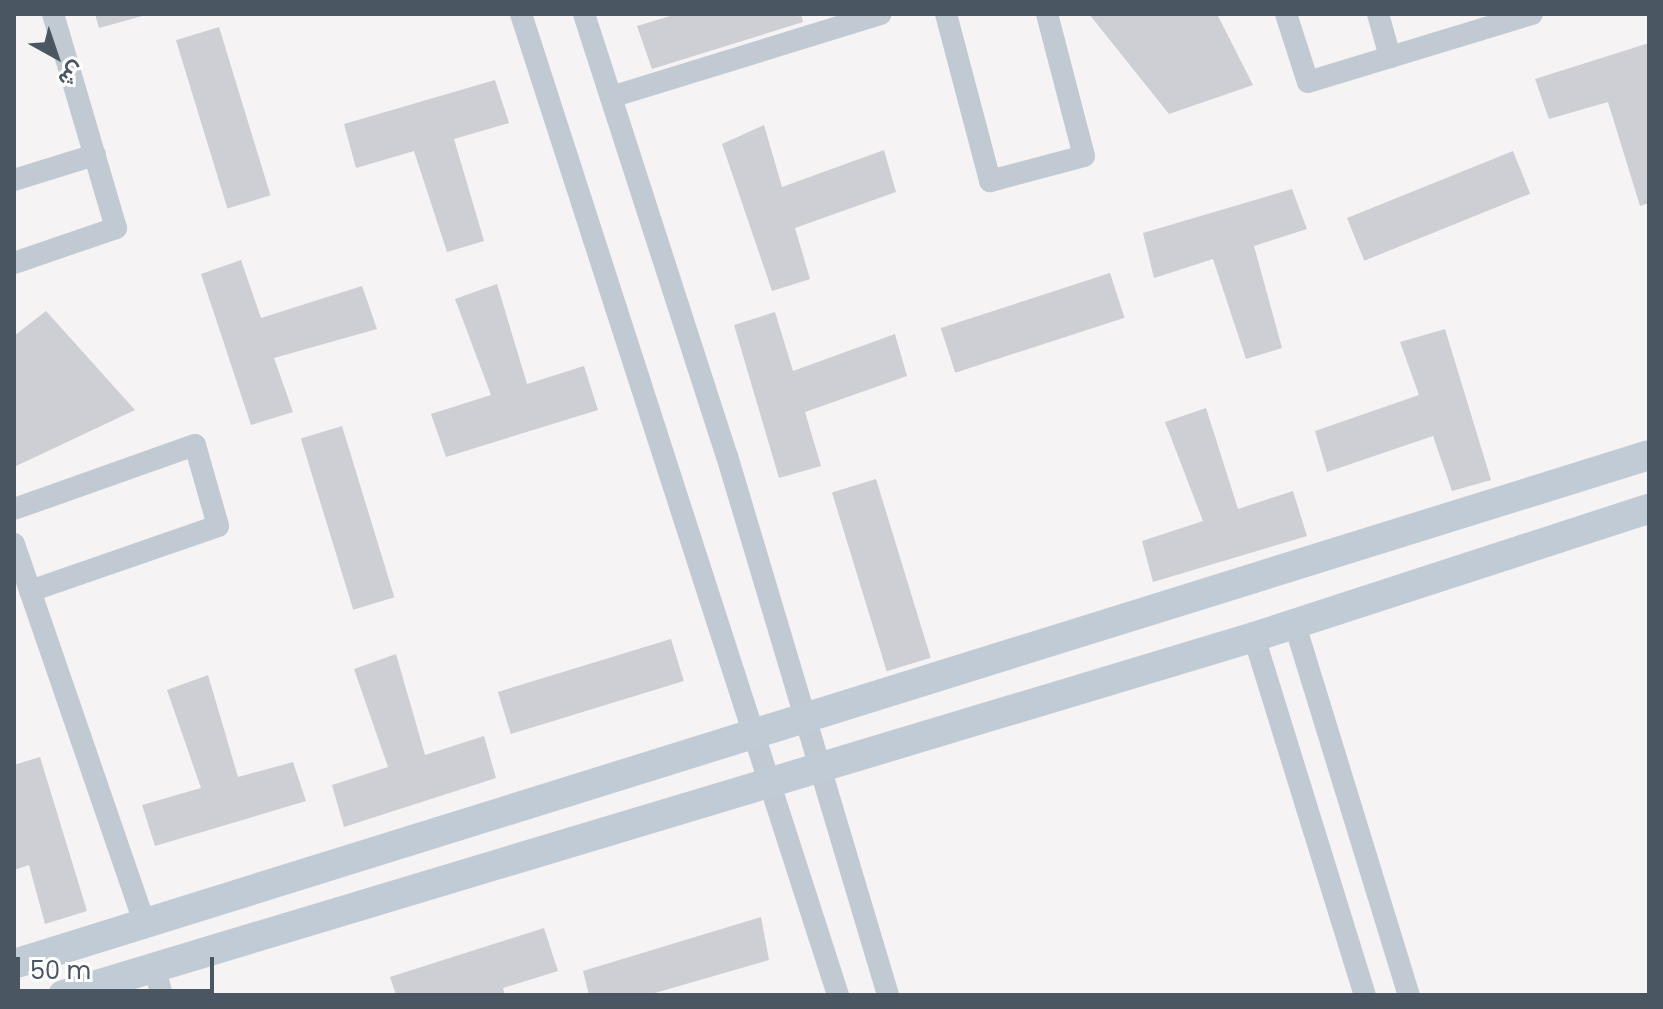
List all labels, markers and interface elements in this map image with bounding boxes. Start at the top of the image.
north arrow [16,16,96,96]
text: ش [52,54,92,95]
scale bar [20,941,218,991]
text: 50 m [30,954,91,987]

